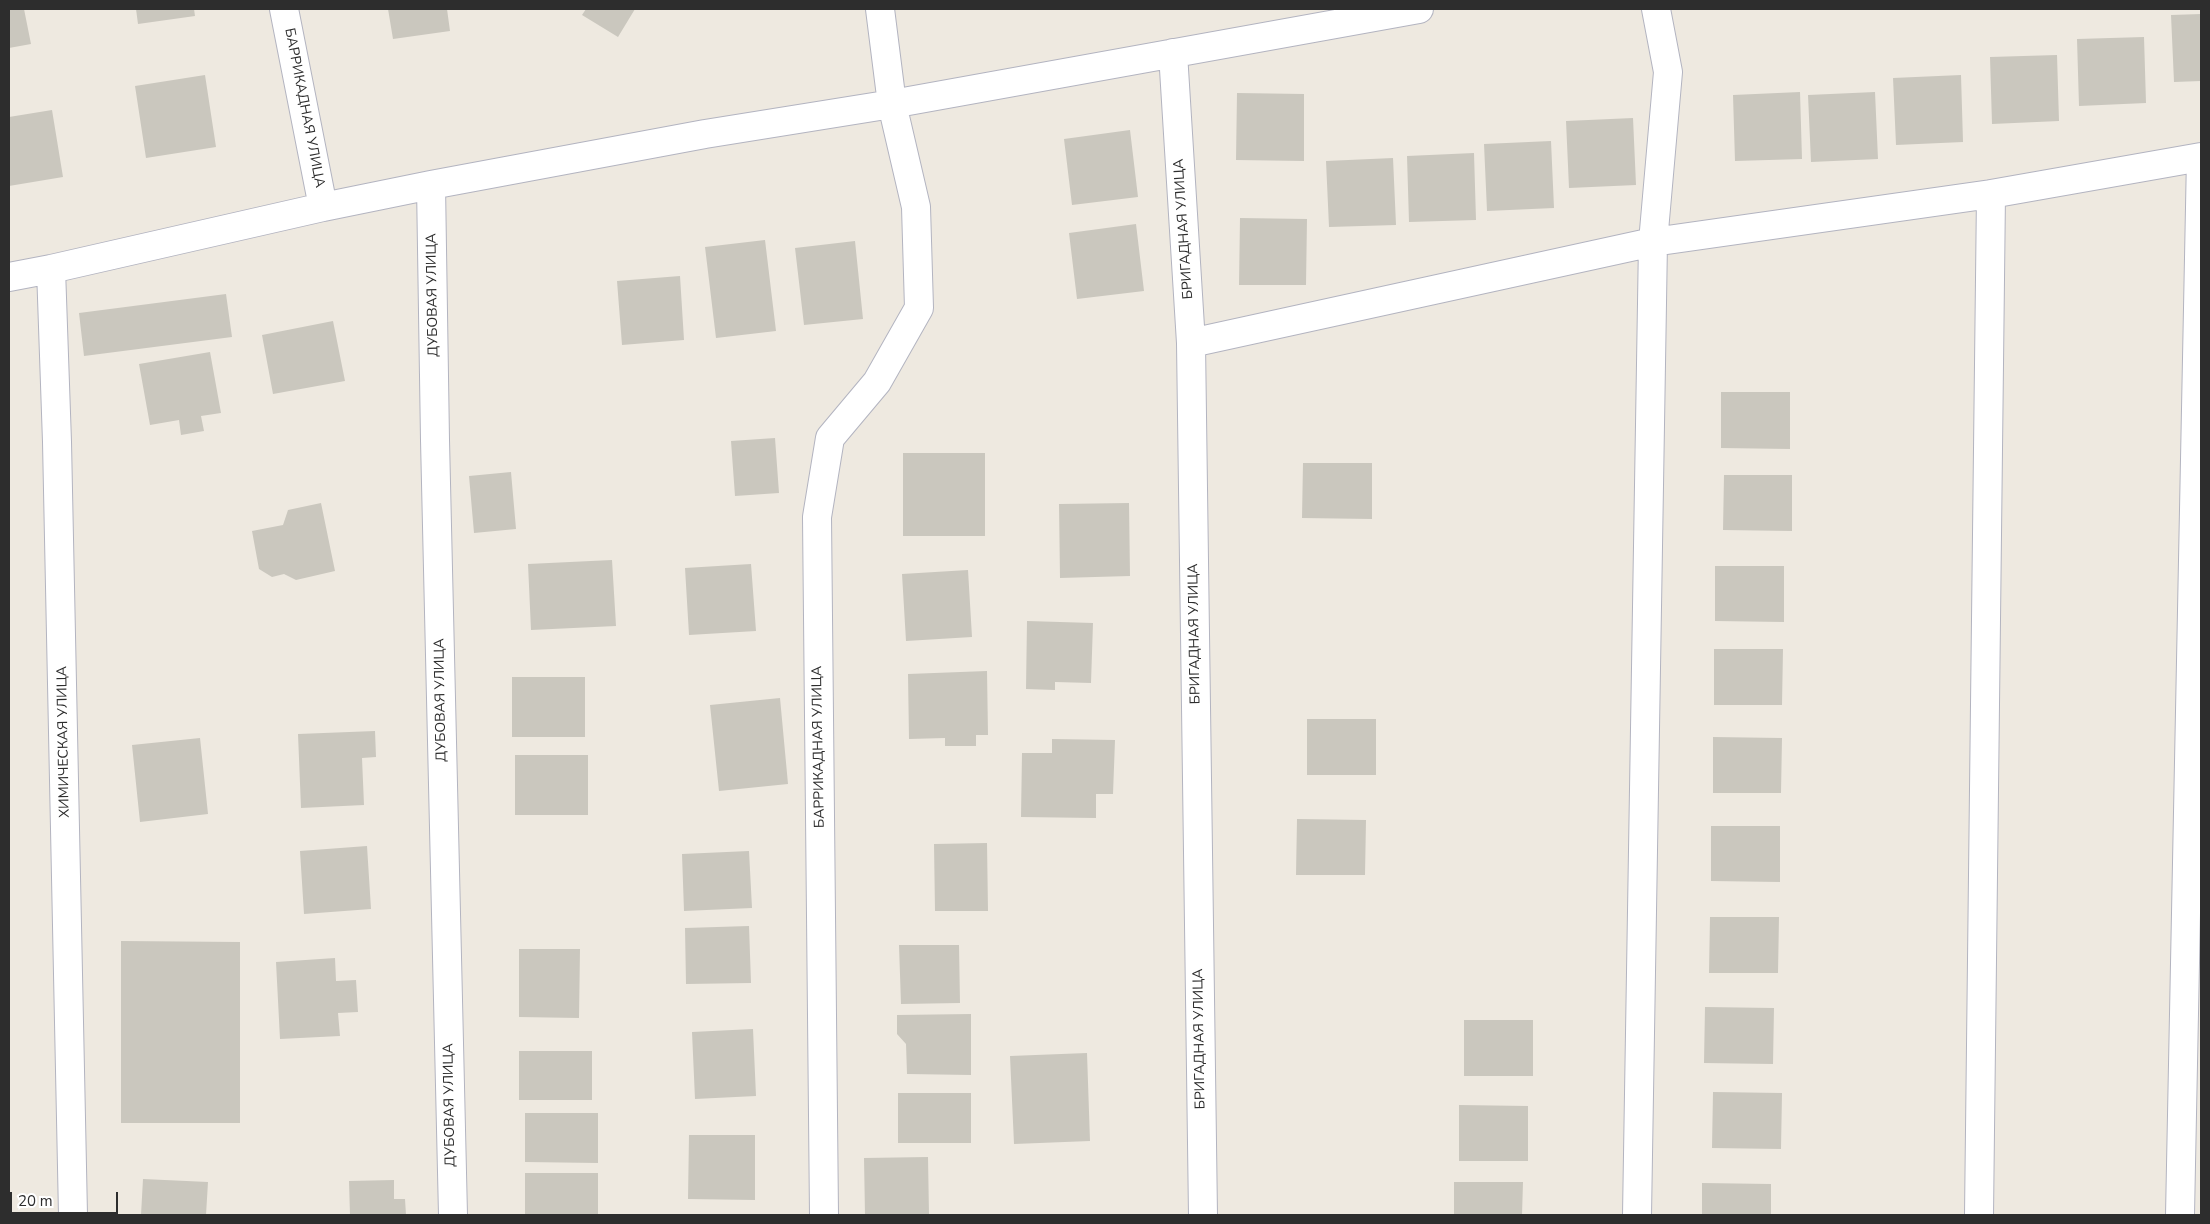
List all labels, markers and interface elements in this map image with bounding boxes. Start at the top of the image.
street label: БАРРИКАДНАЯ УЛИЦА [280,27,328,189]
street label: БРИГАДНАЯ УЛИЦА [1171,158,1197,300]
street label: ДУБОВАЯ УЛИЦА [424,233,442,357]
street label: БРИГАДНАЯ УЛИЦА [1185,563,1205,705]
street label: ДУБОВАЯ УЛИЦА [432,638,450,762]
street label: ХИМИЧЕСКАЯ УЛИЦА [54,666,74,818]
street label: БАРРИКАДНАЯ УЛИЦА [809,666,829,828]
street label: БРИГАДНАЯ УЛИЦА [1190,968,1210,1110]
street label: ДУБОВАЯ УЛИЦА [441,1043,459,1167]
scale bar [12,1182,120,1214]
text: 20 m [18,1191,53,1211]

